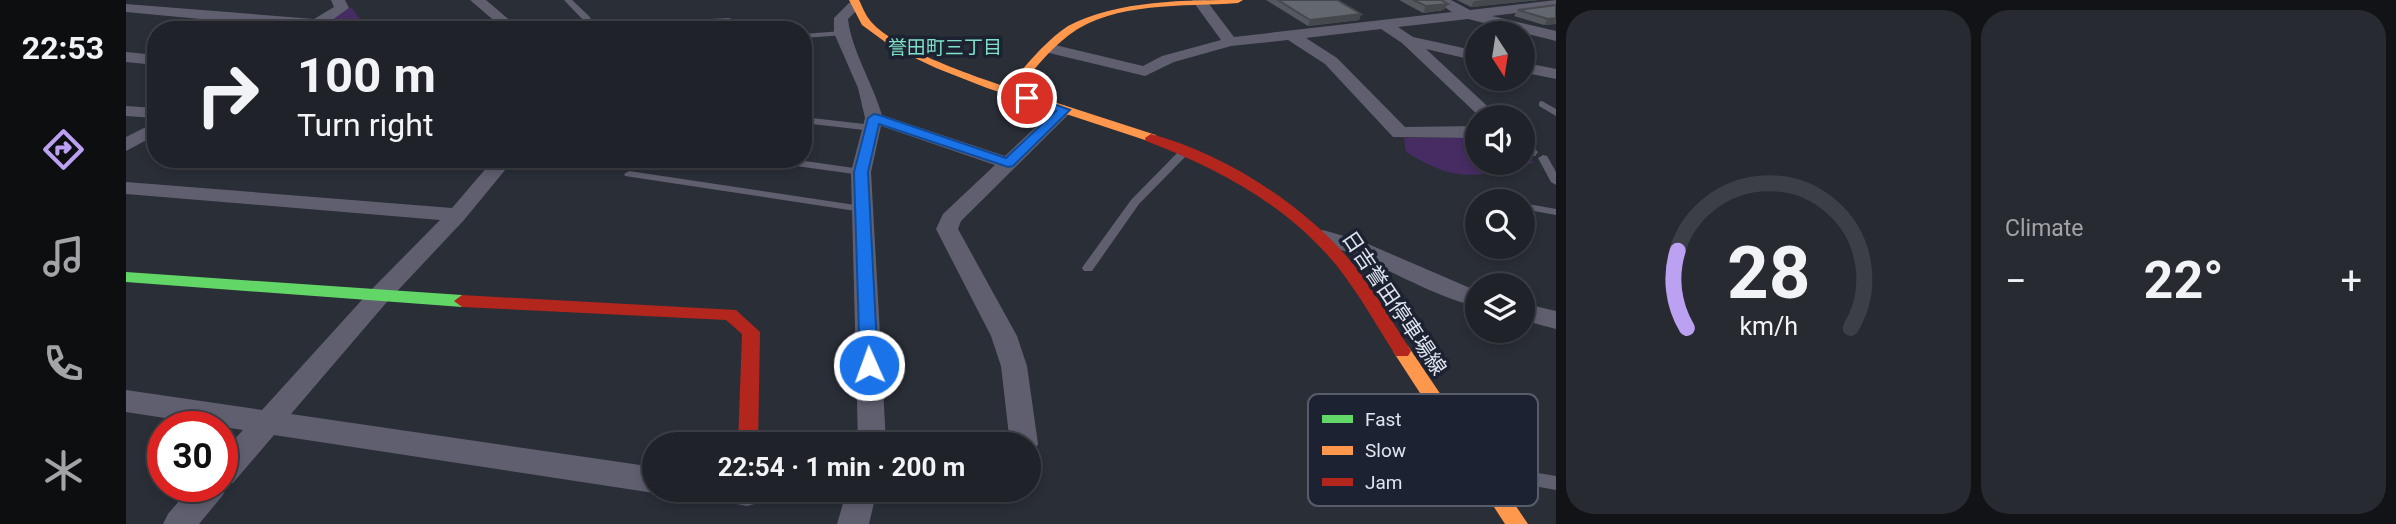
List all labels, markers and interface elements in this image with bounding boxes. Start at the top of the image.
north arrow [1465,21,1535,91]
map controls [1465,21,1535,343]
text: 22:53 [22,29,104,67]
district label: 誉田町三丁目 [888,36,1002,59]
text: 100 m [297,47,436,104]
icon: right [182,49,273,140]
pin [997,68,1057,128]
icon: arrive [1008,79,1046,117]
button: sound [1465,105,1535,175]
text: Turn right [297,106,433,144]
icon: directions [39,125,88,174]
button: search [1465,189,1535,259]
text: Climate [2005,215,2084,242]
street label: 日吉誉田停車場線 [1337,227,1451,379]
text: 28 [1727,230,1810,316]
icon: music [39,232,88,281]
text: 22° [2144,250,2224,311]
text: − [2005,259,2027,303]
text: + [2340,259,2362,303]
button: layers [1465,273,1535,343]
text: km/h [1739,312,1798,341]
position arrow [832,328,906,402]
icon: phone [39,339,88,388]
legend [1308,394,1538,506]
text: Fast [1365,408,1402,431]
speed limit sign: 30 [147,411,238,502]
text: Slow [1365,439,1406,462]
icon: climate [39,446,88,495]
text: 22:54 · 1 min · 200 m [718,452,965,482]
text: Jam [1365,471,1402,494]

